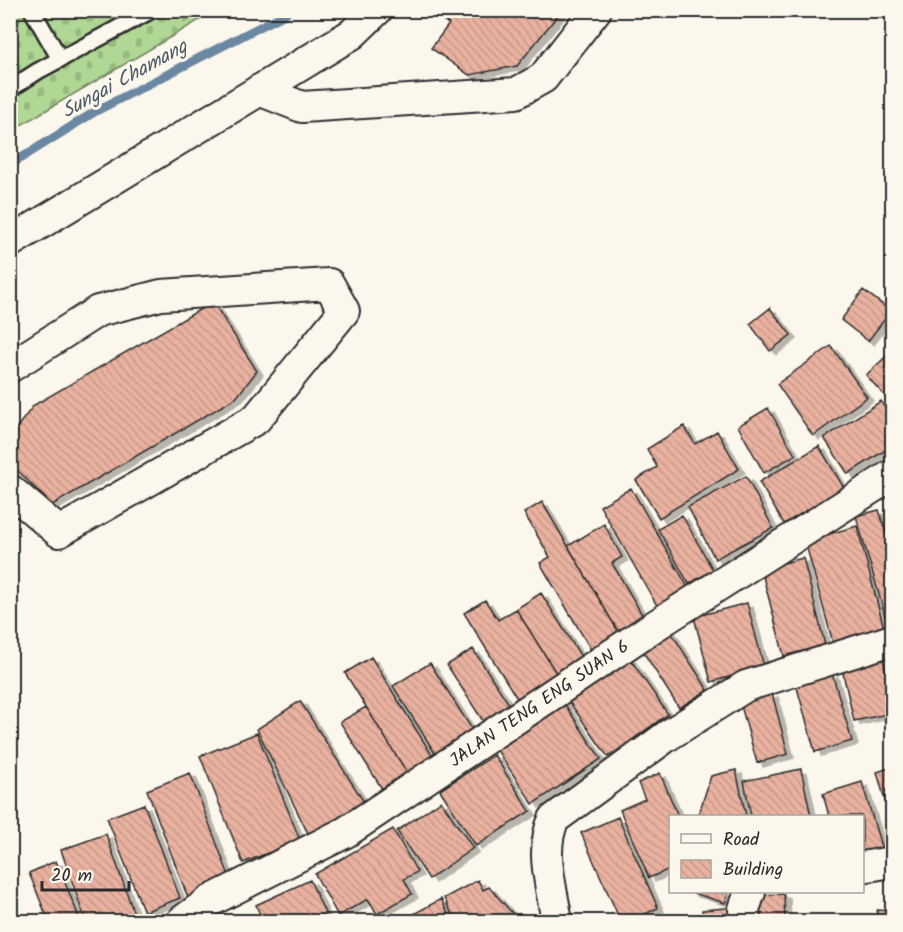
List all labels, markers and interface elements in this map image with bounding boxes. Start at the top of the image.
water label: Sungai Chamang [56,31,195,128]
street label: JALAN TENG ENG SUAN 6 [444,633,636,775]
legend [669,815,864,893]
text: Road [723,826,760,855]
scale bar [42,854,129,892]
text: Building [723,856,783,885]
text: 20 m [51,862,92,891]

